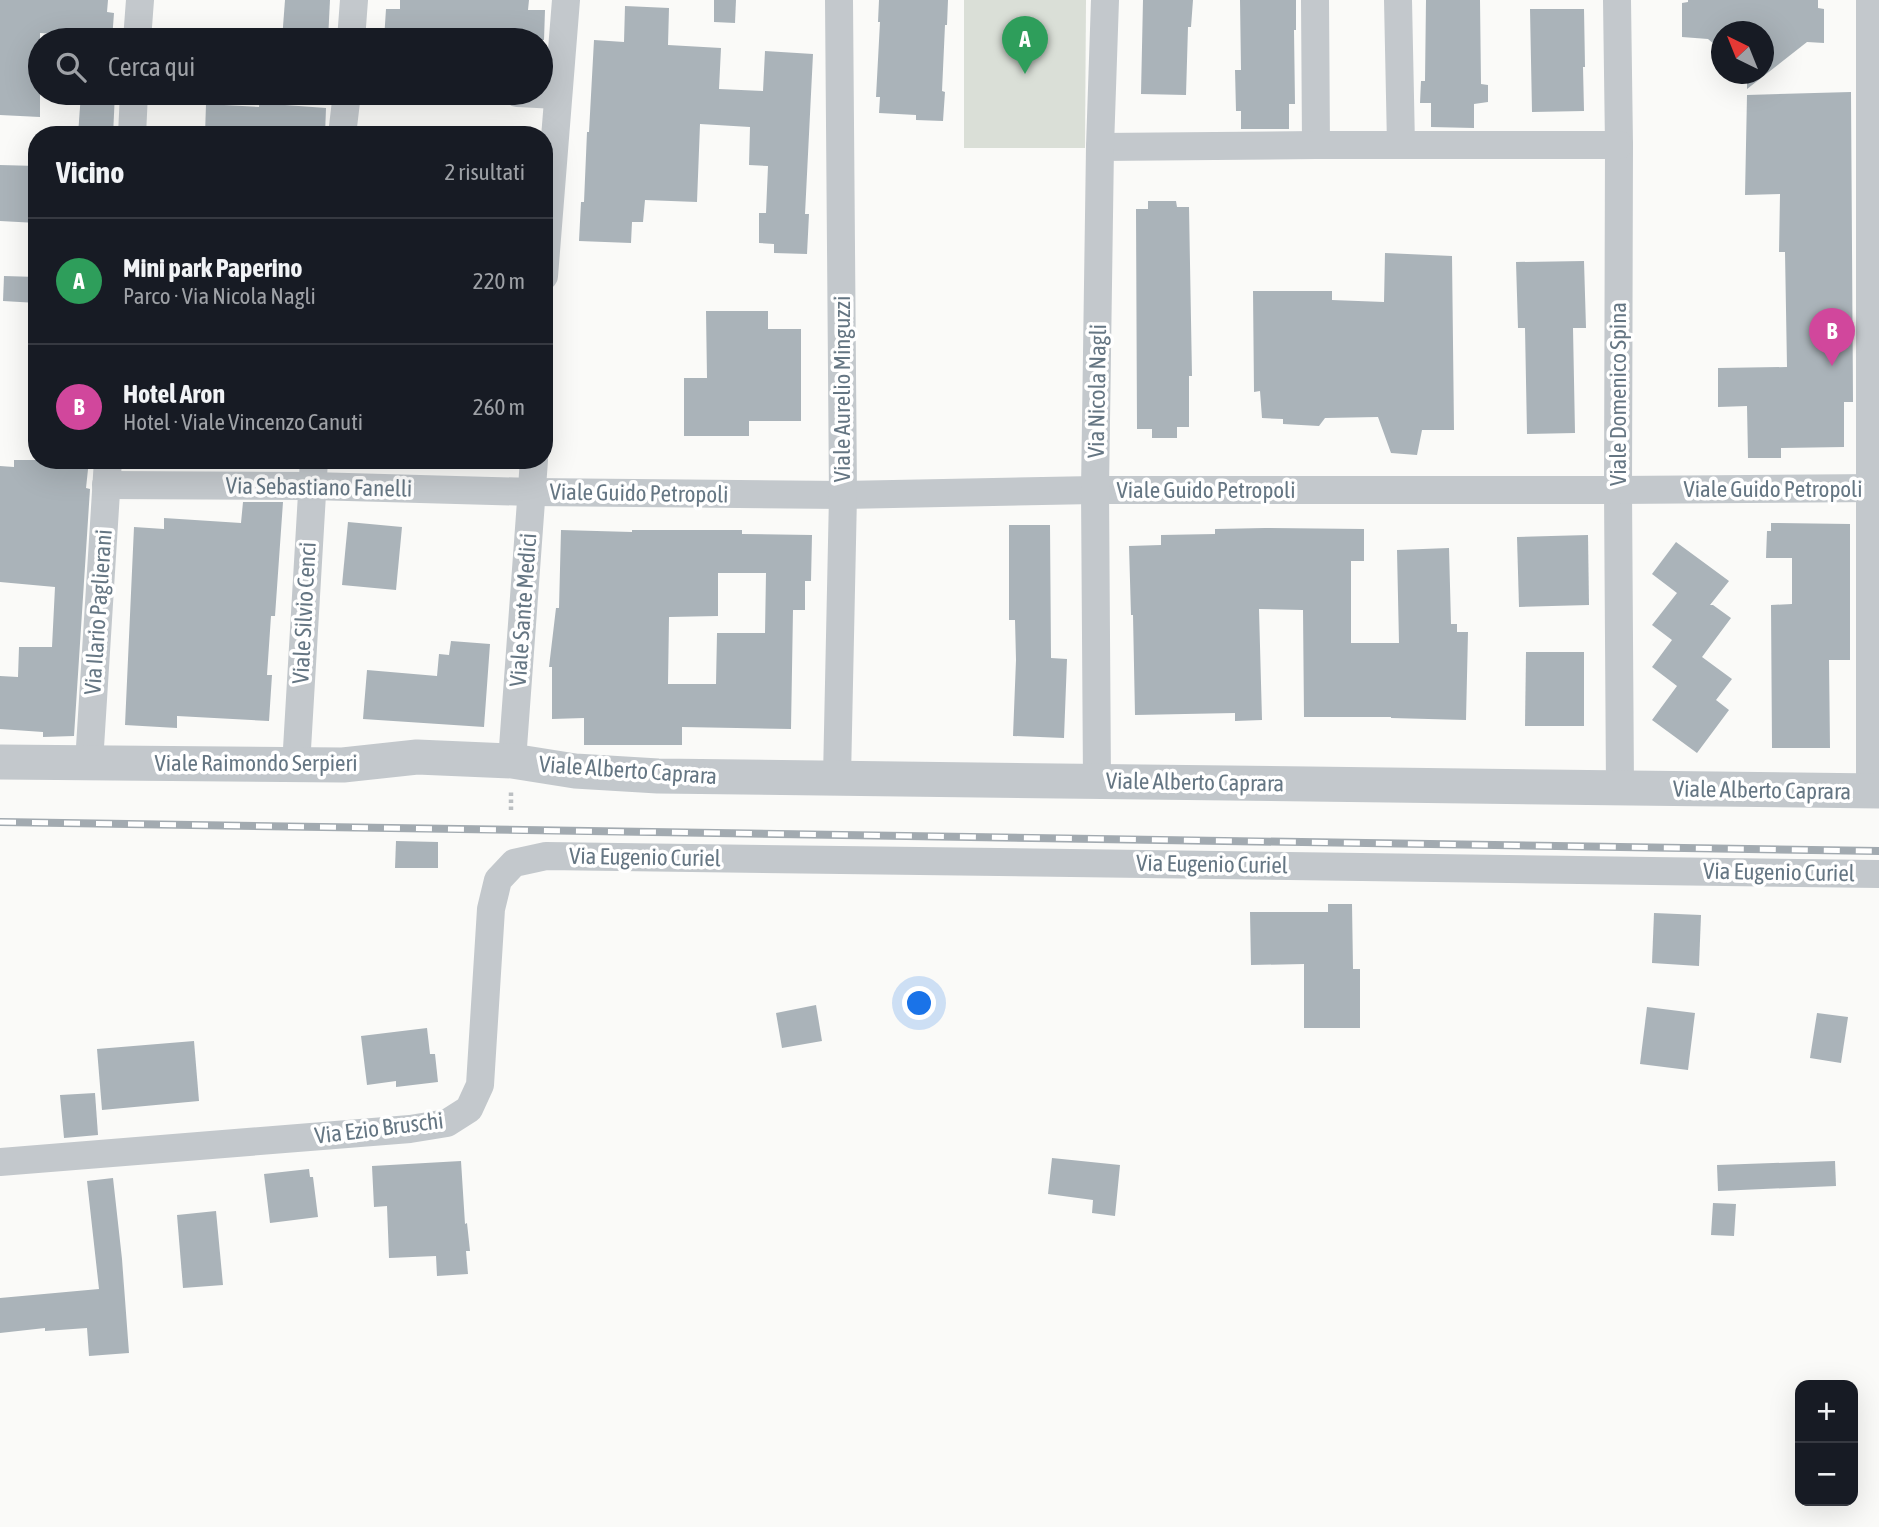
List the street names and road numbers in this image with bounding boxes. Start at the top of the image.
street label: Viale Aurelio Minguzzi [829,296,855,482]
street label: Viale Domenico Spina [1605,302,1631,486]
street label: Via Nicola Nagli [1083,324,1111,458]
street label: Via Sebastiano Fanelli [226,472,412,502]
street label: Viale Guido Petropoli [1684,476,1862,502]
street label: Viale Guido Petropoli [1117,477,1295,503]
street label: Viale Guido Petropoli [549,478,729,508]
street label: Via Ilario Paglierani [79,528,117,696]
street label: Viale Sante Medici [505,532,541,688]
street label: Viale Silvio Cenci [287,541,321,685]
street label: Viale Raimondo Serpieri [154,750,358,776]
street label: Viale Alberto Caprara [538,751,718,789]
street label: Viale Alberto Caprara [1106,767,1284,797]
street label: Viale Alberto Caprara [1673,775,1851,805]
street label: Via Eugenio Curiel [569,843,721,871]
street label: Via Eugenio Curiel [1136,850,1288,878]
street label: Via Eugenio Curiel [1703,858,1855,886]
street label: Via Ezio Bruschi [313,1107,445,1149]

